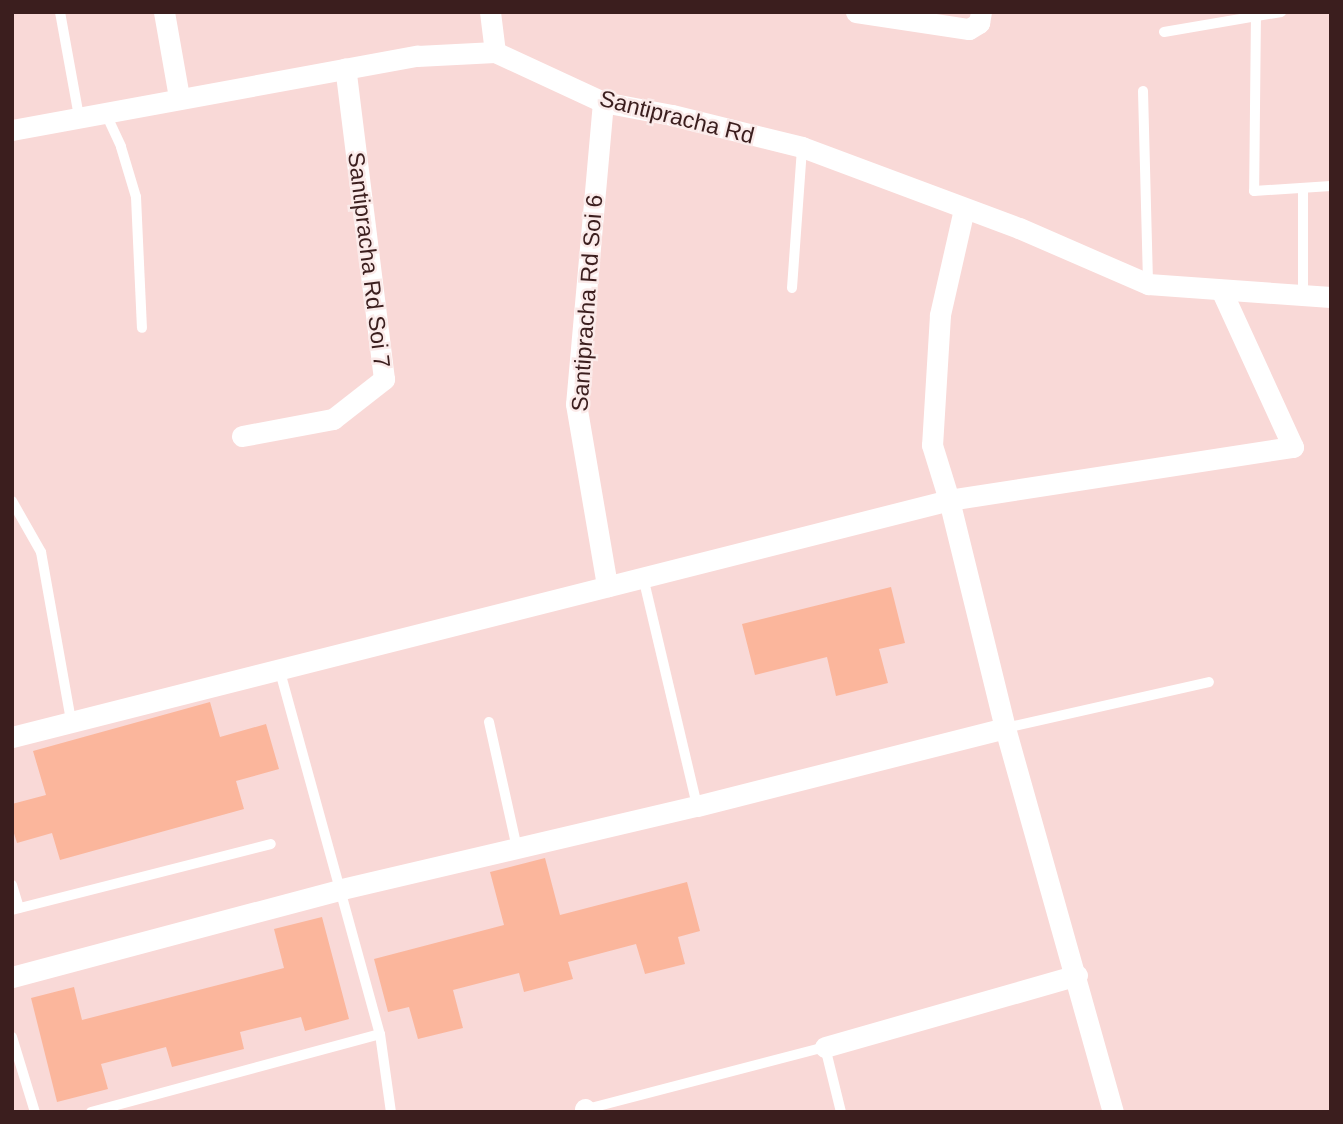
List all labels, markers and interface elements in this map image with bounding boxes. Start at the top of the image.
street label: Santipracha Rd [597,84,757,150]
street label: Santipracha Rd Soi 7 [342,150,396,370]
street label: Santipracha Rd Soi 6 [566,194,608,412]

